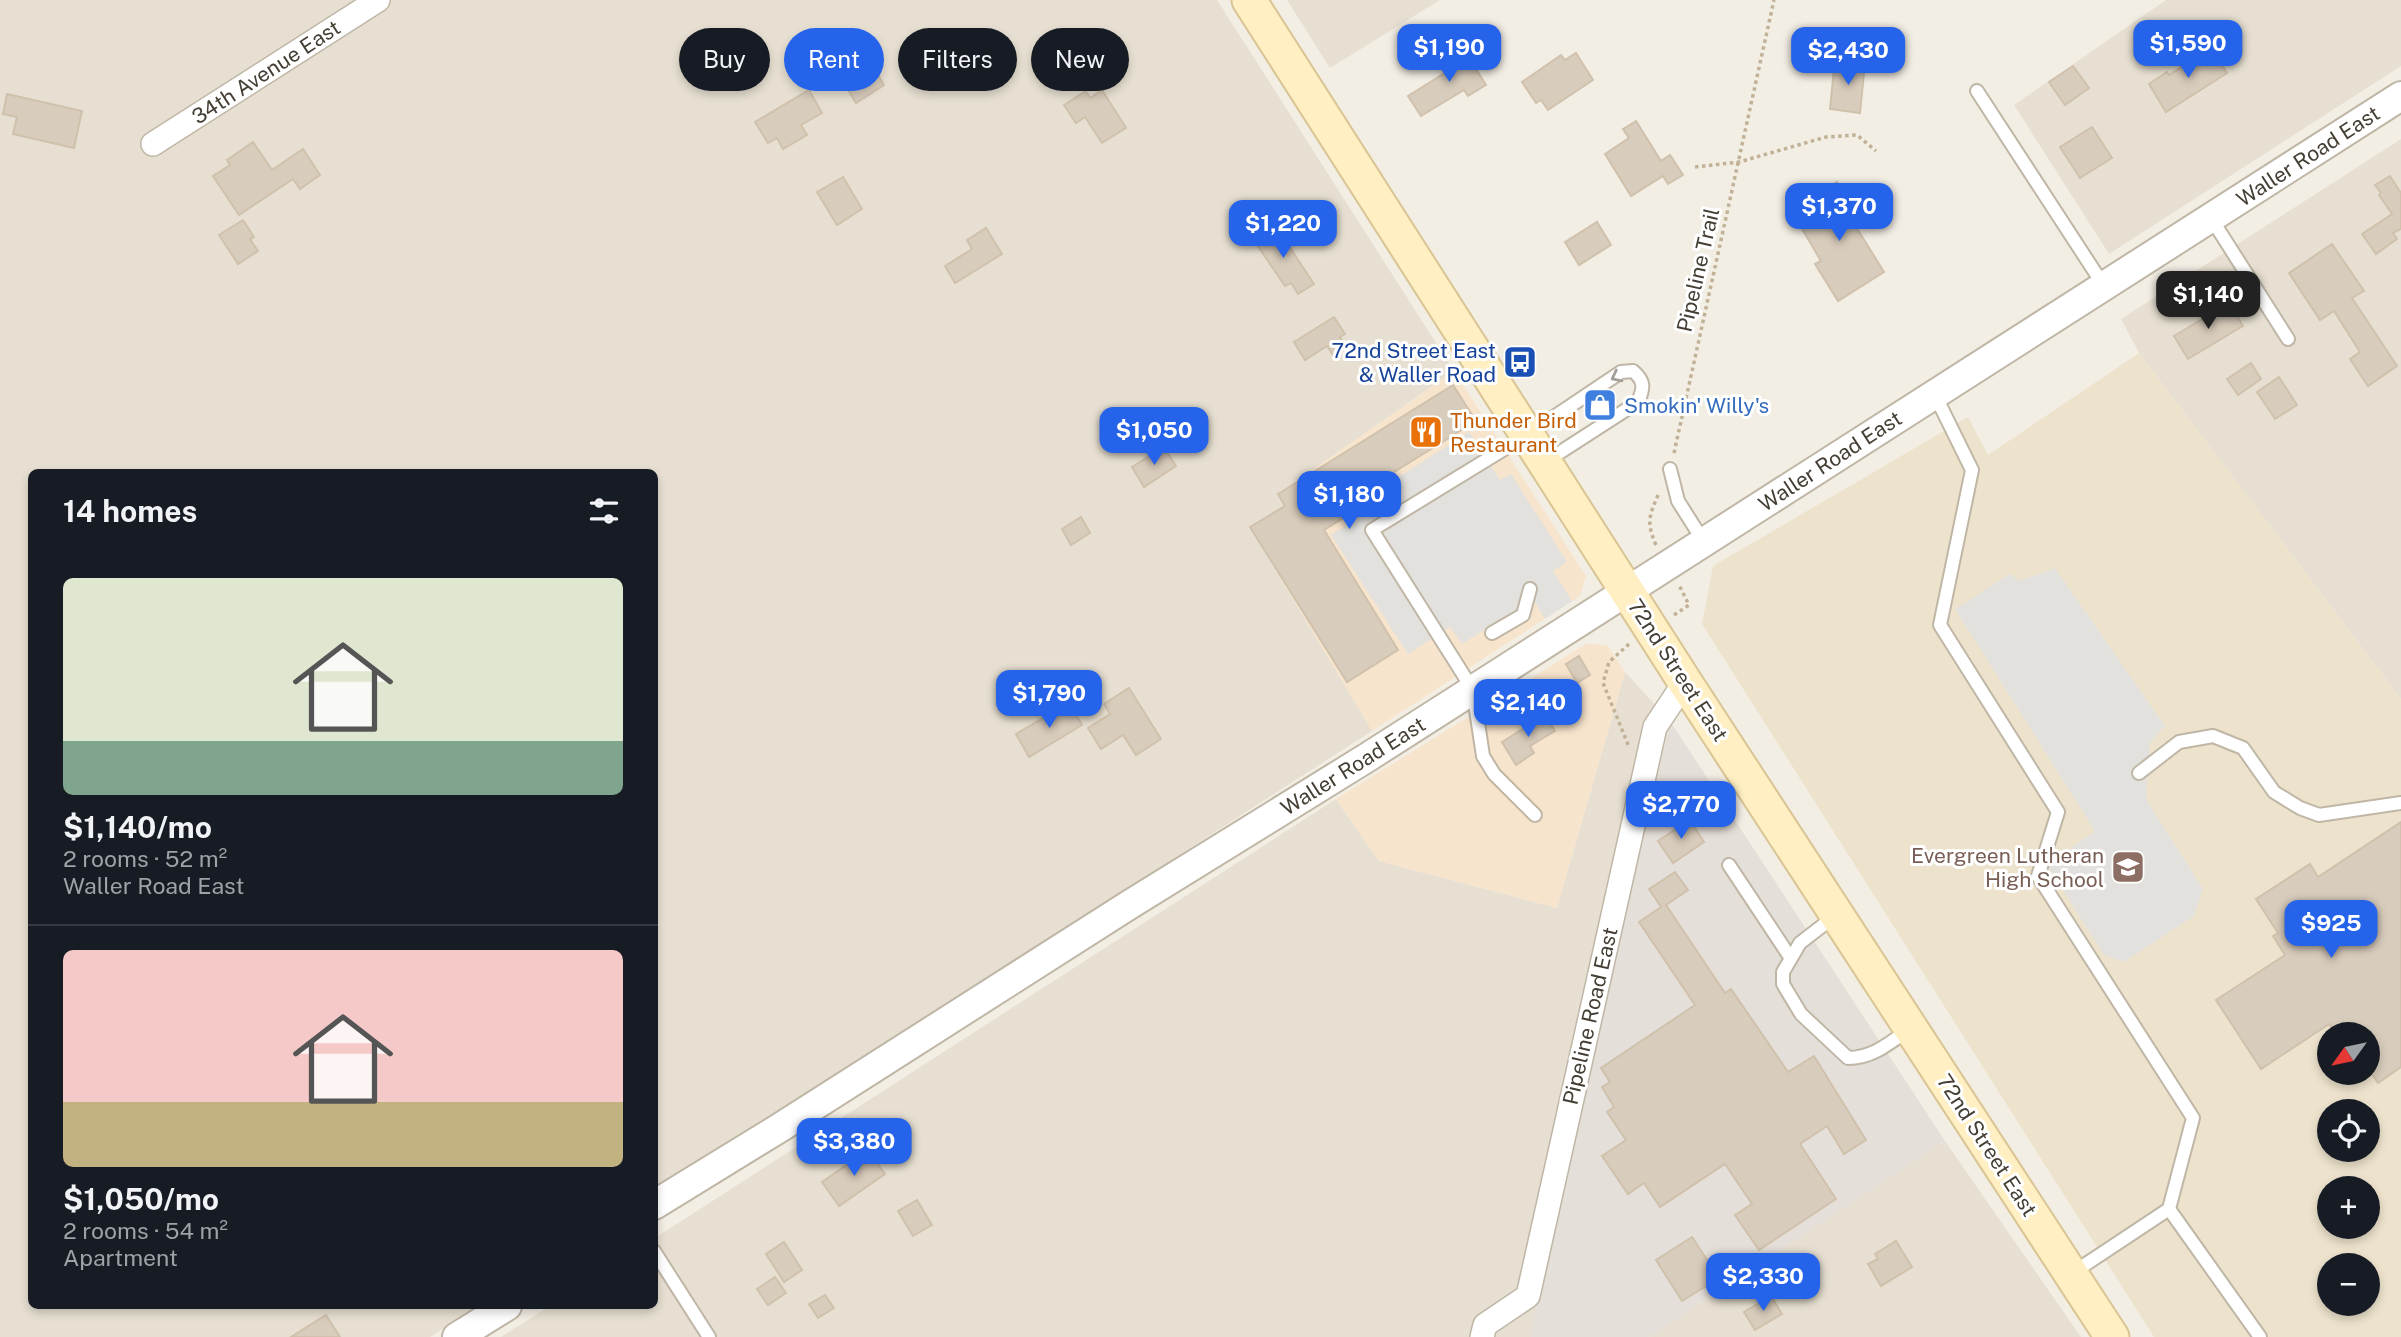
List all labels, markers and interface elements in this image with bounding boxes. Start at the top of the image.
street label: 34th Avenue East [187,15,345,129]
pin: $1,590 [2131,20,2245,80]
pin: $1,190 [1392,24,1506,84]
chip: Buy [679,28,770,91]
chip: Rent [784,28,884,91]
chip: Filters [898,28,1017,91]
chip: New [1031,28,1129,91]
pin: $2,430 [1791,28,1905,87]
text: $1,590 [2149,29,2227,56]
text: $1,190 [1413,33,1485,60]
text: $2,430 [1807,36,1889,63]
street label: Waller Road East [2232,100,2384,212]
pin: $1,370 [1782,184,1896,243]
text: $1,370 [1801,192,1877,219]
pin: $1,220 [1226,201,1340,260]
street label: Pipeline Trail [1672,206,1724,334]
text: $1,220 [1245,209,1321,236]
pin: $1,140 [2151,272,2265,331]
text: $1,140 [2172,280,2244,307]
place label: 72nd Street East & Waller Road [1332,338,1496,387]
bus stop icon: 72nd Street East & Waller Road [1501,343,1539,381]
one-way arrow [1611,369,1623,383]
shop icon: Smokin' Willy's [1581,386,1619,424]
place label: Smokin' Willy's [1624,393,1769,418]
street label: Waller Road East [1754,405,1906,517]
pin: $1,050 [1097,407,1211,467]
place label: Thunder Bird Restaurant [1450,408,1577,457]
restaurant icon: Thunder Bird Restaurant [1407,413,1445,451]
text: $1,050 [1115,416,1193,443]
pin: $1,180 [1292,472,1406,531]
text: $1,180 [1313,480,1385,507]
icon: filters [585,492,623,530]
text: 14 homes [63,493,197,529]
street label: 72nd Street East [1623,594,1733,746]
icon: home [280,624,406,750]
pin: $1,790 [992,670,1106,730]
text: $1,790 [1012,679,1086,706]
pin: $2,140 [1471,680,1585,739]
text: $2,140 [1490,688,1566,715]
street label: Waller Road East [1276,712,1430,820]
pin: $2,770 [1624,782,1738,841]
text: $2,770 [1642,790,1720,817]
text: $1,140/mo [63,809,212,845]
place label: Evergreen Lutheran High School [1911,843,2104,892]
text: 2 rooms · 52 m² [63,845,227,872]
school or university icon: Evergreen Lutheran High School [2109,848,2147,886]
text: Waller Road East [63,872,244,899]
pin: $925 [2290,900,2372,960]
text: $925 [2301,909,2361,936]
street label: Pipeline Road East [1557,925,1623,1107]
icon: home [280,996,406,1122]
north arrow [2317,1022,2380,1085]
map controls [2317,1022,2380,1316]
street label: 72nd Street East [1932,1069,2042,1221]
button: locate [2317,1099,2380,1162]
pin: $3,380 [797,1118,911,1178]
text: $3,380 [813,1127,895,1154]
button: + [2317,1176,2380,1239]
text: $1,050/mo [63,1181,219,1217]
text: 2 rooms · 54 m² [63,1217,228,1244]
text: Apartment [63,1244,178,1271]
button: − [2317,1253,2380,1316]
pin: $2,330 [1706,1254,1820,1313]
text: $2,330 [1722,1262,1804,1289]

